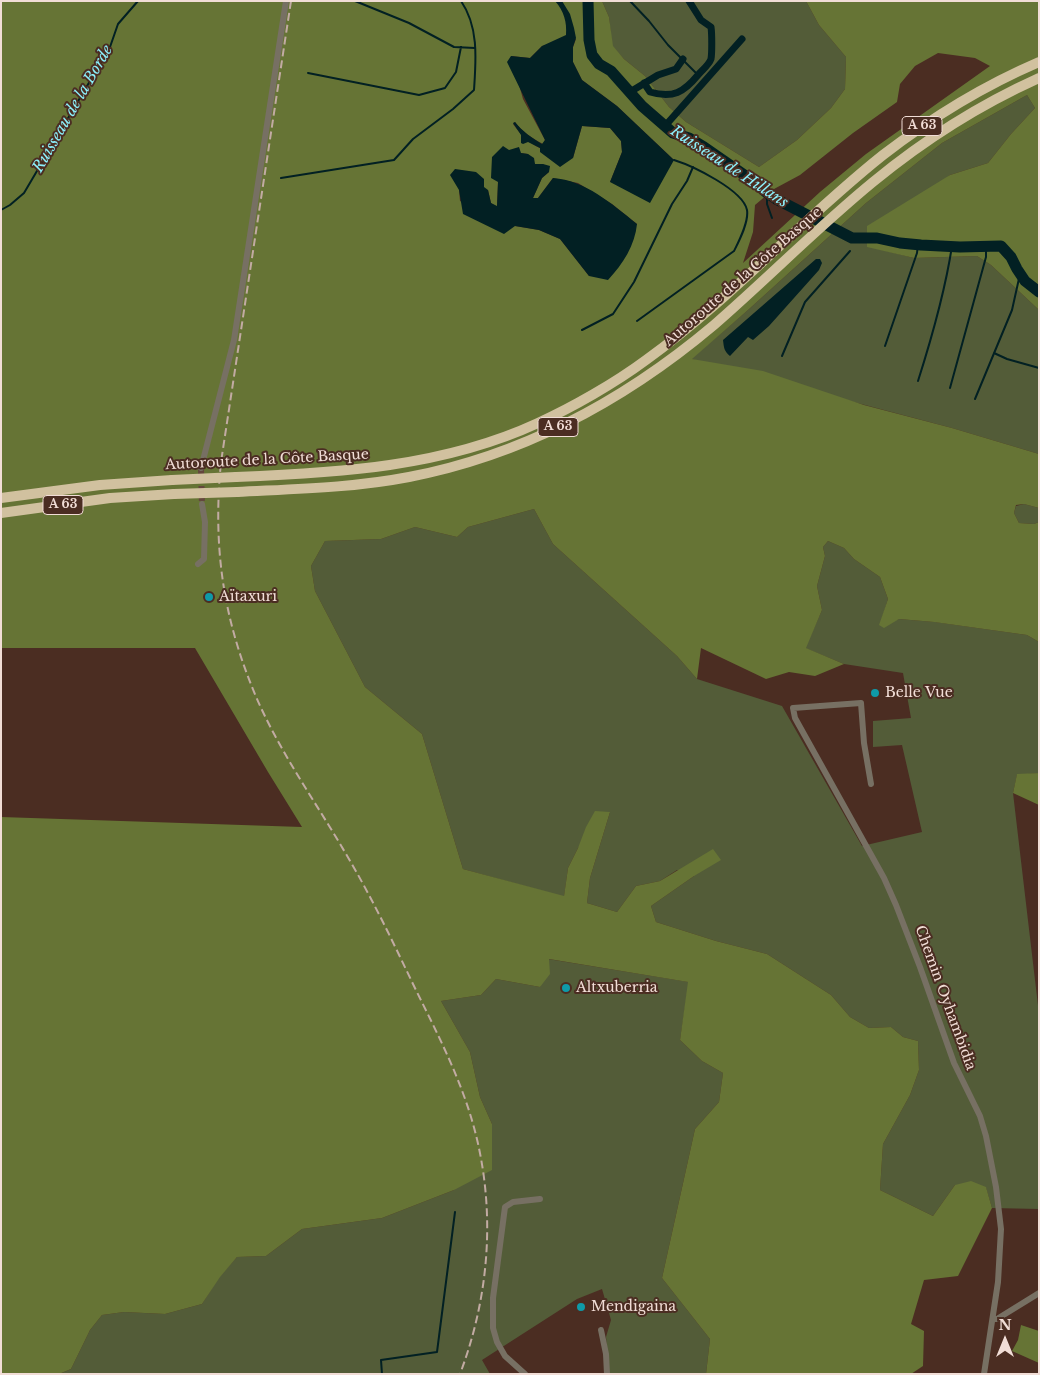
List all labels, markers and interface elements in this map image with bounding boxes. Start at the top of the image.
water label: Ruisseau de la Borde [29,42,117,176]
road number: A 63 [902,116,942,136]
water label: Ruisseau de Hillans [667,122,791,212]
street label: Autoroute de la Côte Basque [661,204,825,350]
road number: A 63 [538,418,578,437]
street label: Autoroute de la Côte Basque [165,446,369,474]
road number: A 63 [43,496,83,514]
place label: Aïtaxuri [219,589,277,605]
marker: Aïtaxuri [203,591,215,603]
place label: Belle Vue [885,685,953,701]
marker: Belle Vue [869,687,881,699]
street label: Chemin Oyhambidia [911,923,979,1073]
place label: Altxuberria [576,980,658,996]
marker: Altxuberria [560,982,572,994]
place label: Mendigaina [591,1299,676,1315]
marker: Mendigaina [575,1301,587,1313]
north arrow [980,1315,1030,1365]
text: N [998,1316,1012,1334]

